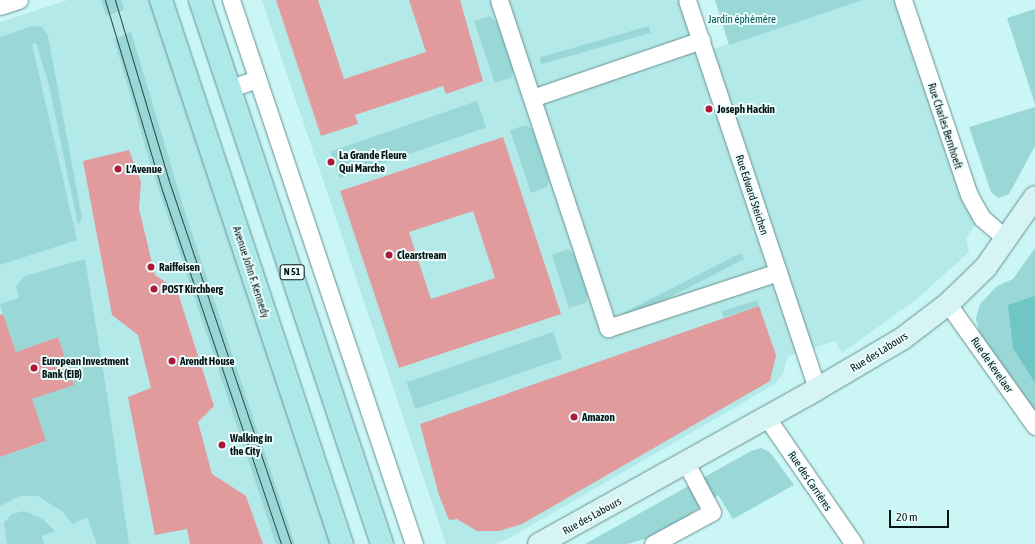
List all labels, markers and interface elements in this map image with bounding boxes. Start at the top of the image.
park label: Jardin éphémère [708,12,776,26]
street label: Rue Charles Bernhoeft [925,81,965,171]
place label: Joseph Hackin [717,102,775,116]
marker: Joseph Hackin [704,104,714,114]
place label: La Grande Fleure Qui Marche [339,149,407,175]
street label: Rue Edward Steichen [733,153,771,237]
marker: La Grande Fleure Qui Marche [326,157,336,167]
place label: L'Avenue [126,162,162,176]
marker: L'Avenue [113,164,123,174]
street label: Avenue John F. Kennedy [230,224,272,320]
place label: Clearstream [397,248,446,262]
marker: Clearstream [384,250,394,260]
place label: Raiffeisen [159,260,200,274]
marker: Raiffeisen [146,262,156,272]
road number: N 51 [279,264,305,280]
place label: POST Kirchberg [162,282,223,296]
marker: POST Kirchberg [149,284,159,294]
street label: Rue des Labours [848,329,910,375]
street label: Rue de Kevelaer [968,335,1016,395]
place label: Arendt House [180,354,235,368]
place label: European Investment Bank (EIB) [42,355,129,381]
marker: Arendt House [167,356,177,366]
marker: European Investment Bank (EIB) [29,363,39,373]
place label: Amazon [582,410,615,424]
marker: Amazon [569,412,579,422]
place label: Walking in the City [230,432,272,458]
marker: Walking in the City [217,440,227,450]
street label: Rue des Carrières [785,449,835,513]
street label: Rue des Labours [560,494,624,538]
scale bar [891,502,951,528]
text: 20 m [896,510,918,524]

